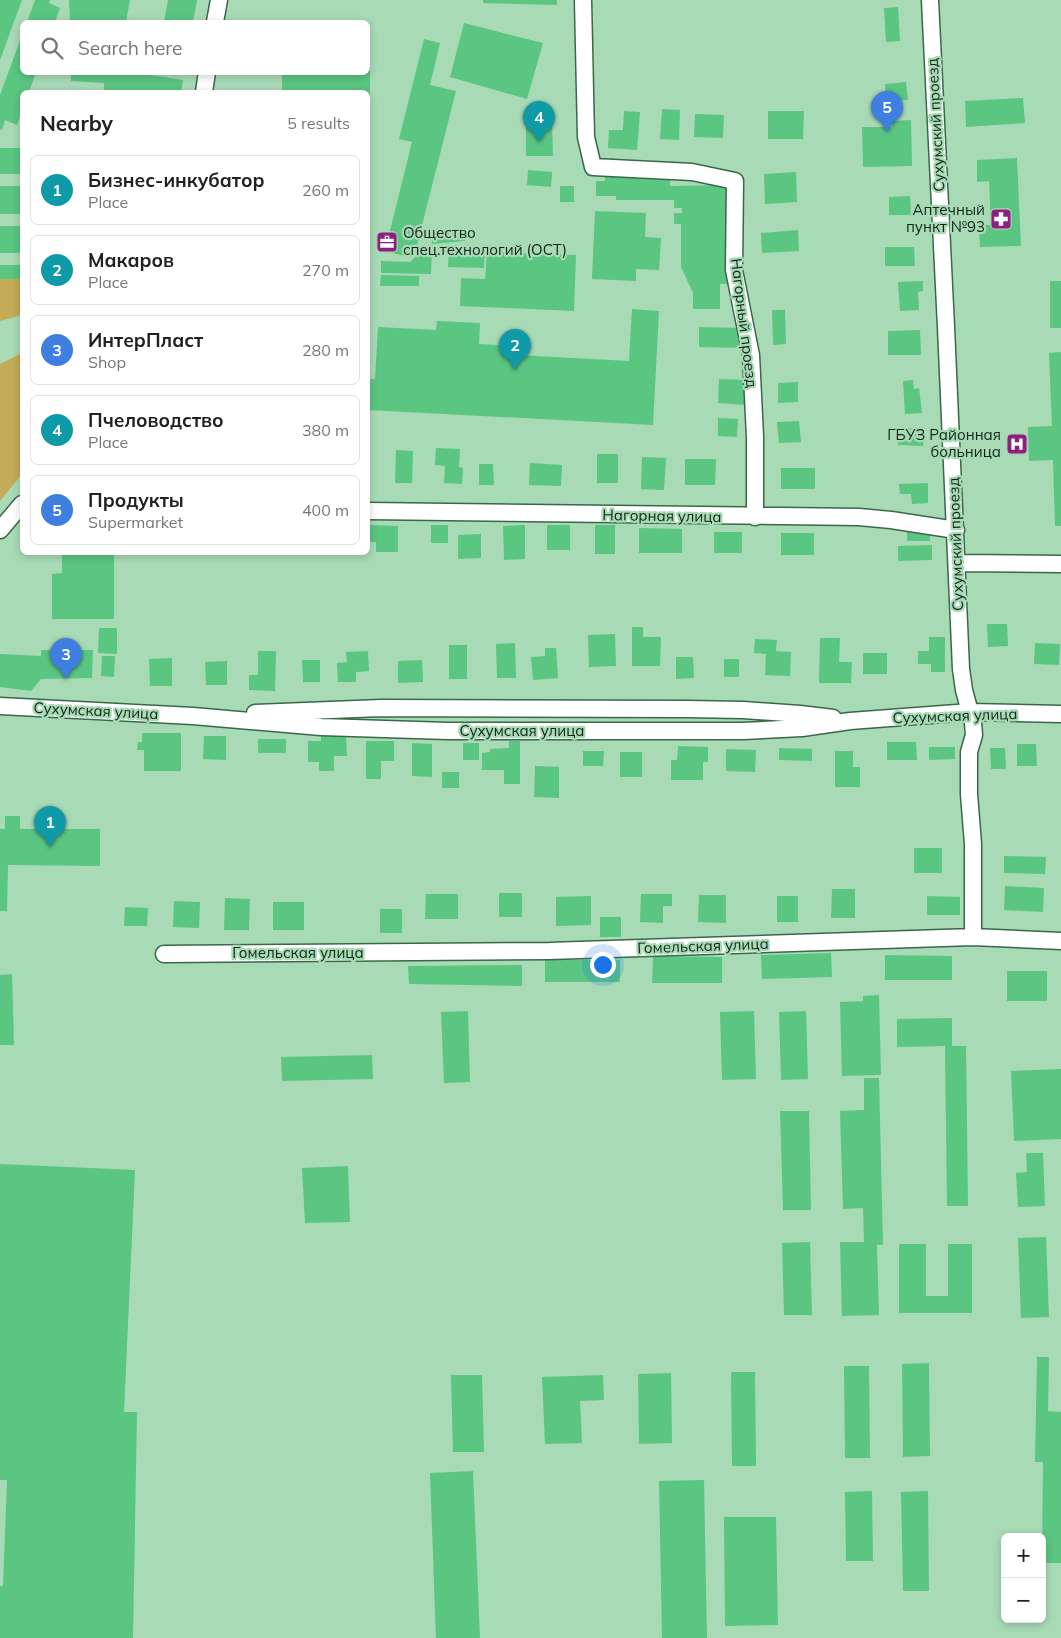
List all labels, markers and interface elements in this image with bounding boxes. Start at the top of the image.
search box [20,20,370,75]
icon: search [38,34,66,62]
text: Search here [78,36,182,60]
street label: Сухумский проезд [923,58,948,192]
pin: 5 [871,91,903,132]
pin: 4 [523,101,555,142]
text: Nearby [40,110,113,136]
text: 5 results [287,113,350,133]
text: Бизнес-инкубатор [88,168,265,192]
text: 1 [52,180,62,200]
text: 260 m [302,180,349,200]
text: Place [88,192,128,212]
place label: Аптечный пункт №93 [906,200,985,236]
pharmacy icon: Аптечный пункт №93 [989,207,1013,231]
place label: Общество спец.технологий (ОСТ) [403,223,567,259]
office icon: Общество спец.технологий (ОСТ) [375,230,399,254]
text: Макаров [88,248,174,272]
street label: Нагорный проезд [727,257,762,389]
text: 2 [52,260,62,280]
text: 270 m [302,260,349,280]
text: Place [88,272,128,292]
text: ИнтерПласт [88,328,203,352]
pin: 2 [499,329,531,370]
text: 3 [52,340,62,360]
text: 280 m [302,340,349,360]
text: Shop [88,352,126,372]
text: Пчеловодство [88,408,224,432]
text: 4 [52,420,62,440]
text: 380 m [302,420,349,440]
place label: ГБУЗ Районная больница [887,425,1001,461]
text: Place [88,432,128,452]
hospital icon: ГБУЗ Районная больница [1005,432,1029,456]
street label: Сухумский проезд [944,477,967,611]
text: Продукты [88,488,184,512]
text: 5 [52,500,62,520]
text: 400 m [302,500,349,520]
street label: Нагорная улица [602,505,722,526]
text: Supermarket [88,512,183,532]
pin: 3 [50,638,82,679]
street label: Сухумская улица [33,698,159,723]
street label: Сухумская улица [892,704,1018,727]
street label: Сухумская улица [460,721,584,740]
pin: 1 [34,806,66,847]
street label: Гомельская улица [637,934,769,957]
street label: Гомельская улица [232,943,364,962]
your location [590,952,616,978]
map controls [1001,1533,1046,1623]
button: + [1001,1533,1046,1578]
button: − [1001,1578,1046,1623]

